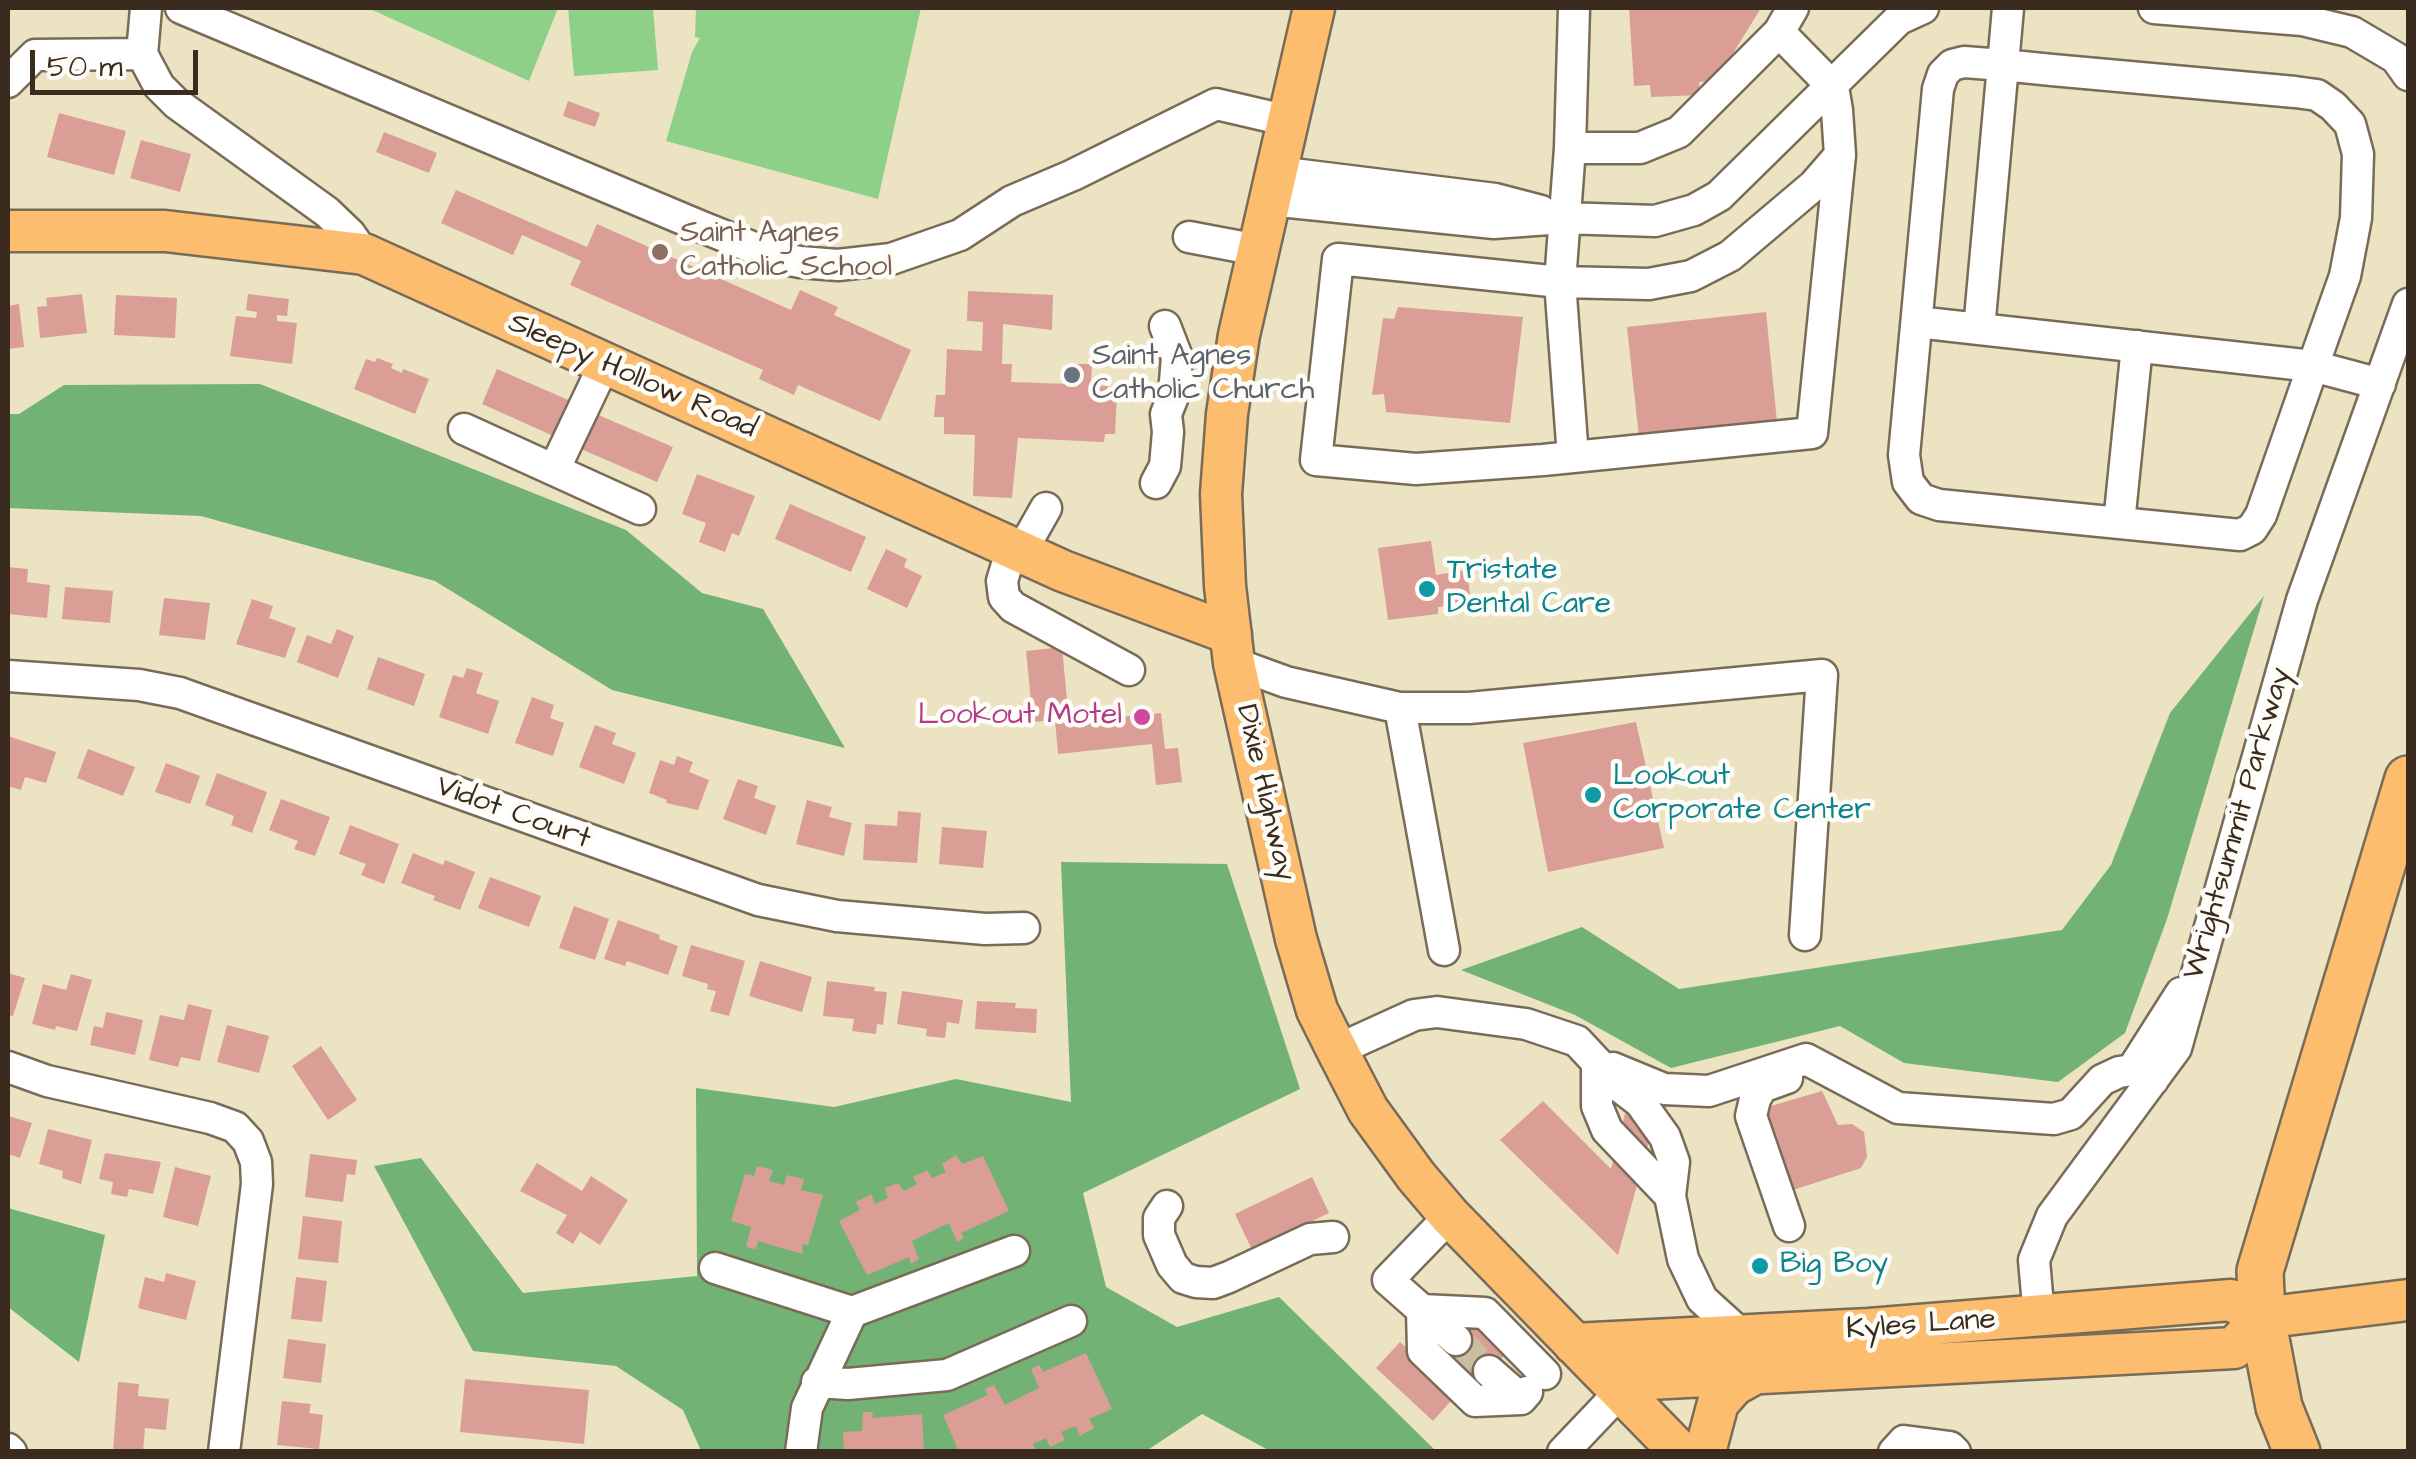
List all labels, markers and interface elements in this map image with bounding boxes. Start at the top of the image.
scale bar [35,30,202,92]
text: 50 m [47,46,123,88]
place label: Saint Agnes Catholic School [680,217,892,288]
marker: Saint Agnes Catholic School [649,241,671,263]
street label: Sleepy Hollow Road [502,306,762,448]
place label: Saint Agnes Catholic Church [1092,340,1314,410]
marker: Saint Agnes Catholic Church [1061,364,1083,386]
place label: Tristate Dental Care [1447,554,1611,624]
marker: Tristate Dental Care [1416,578,1438,600]
street label: Wrightsummit Parkway [2177,664,2301,984]
place label: Lookout Motel [918,699,1122,735]
street label: Dixie Highway [1226,701,1302,885]
marker: Lookout Motel [1131,706,1153,728]
place label: Lookout Corporate Center [1613,760,1871,830]
street label: Vidot Court [431,769,595,859]
marker: Lookout Corporate Center [1582,784,1604,806]
place label: Big Boy [1780,1248,1888,1284]
marker: Big Boy [1749,1255,1771,1277]
street label: Kyles Lane [1845,1303,1997,1349]

